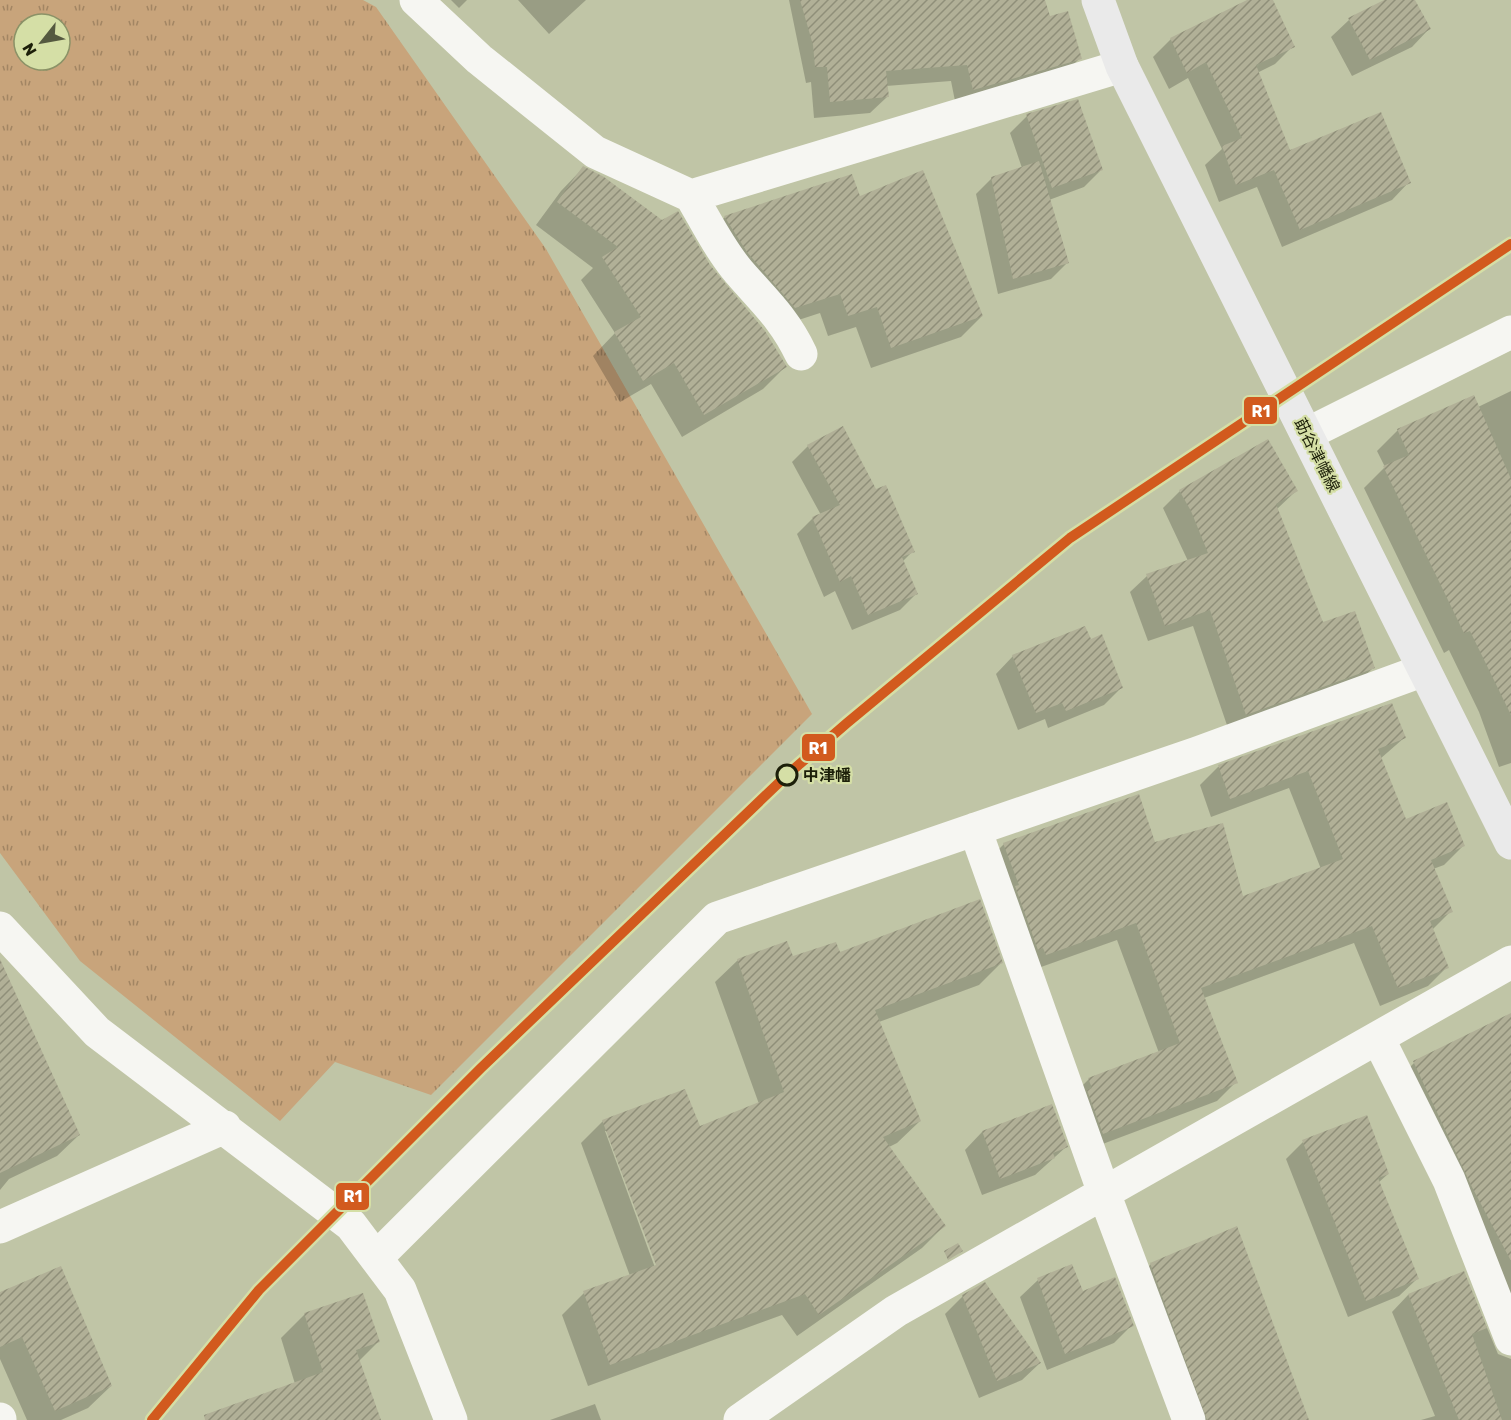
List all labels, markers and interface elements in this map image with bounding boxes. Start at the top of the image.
north arrow [12,12,72,72]
text: N [18,40,41,59]
line badge: R1 [1243,396,1278,425]
text: R1 [1251,402,1271,421]
street label: 莇谷津幡線 [1290,415,1344,495]
line badge: R1 [801,733,836,762]
text: R1 [808,739,828,758]
marker: 中津幡 [776,764,798,786]
place label: 中津幡 [803,766,851,785]
line badge: R1 [335,1182,370,1211]
text: R1 [343,1187,363,1206]

